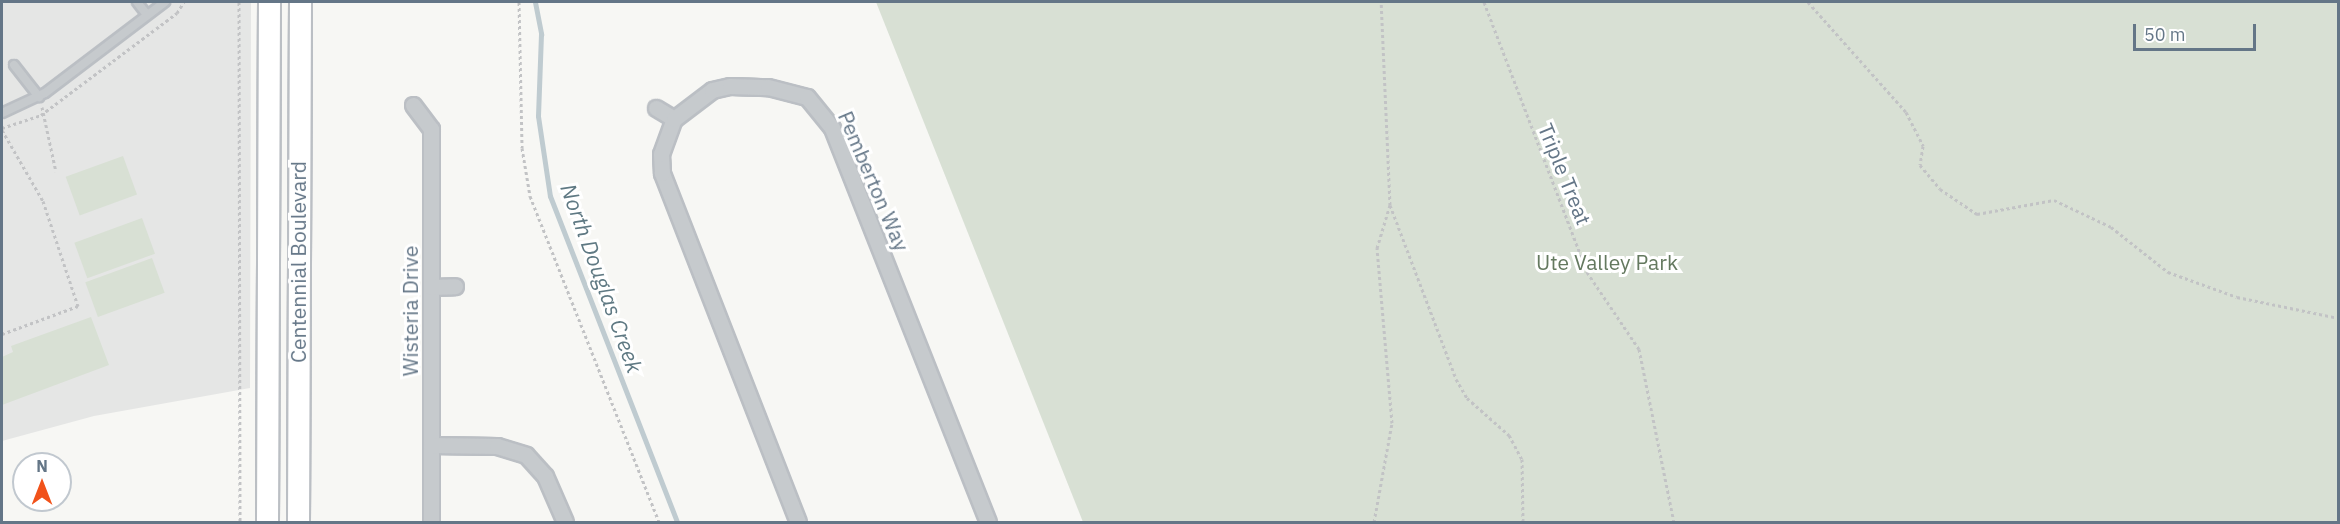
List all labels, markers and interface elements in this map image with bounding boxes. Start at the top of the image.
scale bar [2136,12,2259,50]
text: 50 m [2144,23,2186,46]
street label: Pemberton Way [833,107,915,255]
street label: Triple Treat [1533,120,1597,228]
street label: Centennial Boulevard [285,161,311,363]
water label: North Douglas Creek [556,180,648,376]
street label: Wisteria Drive [397,246,423,376]
park label: Ute Valley Park [1536,249,1678,275]
north arrow [12,452,72,512]
text: N [36,456,48,476]

